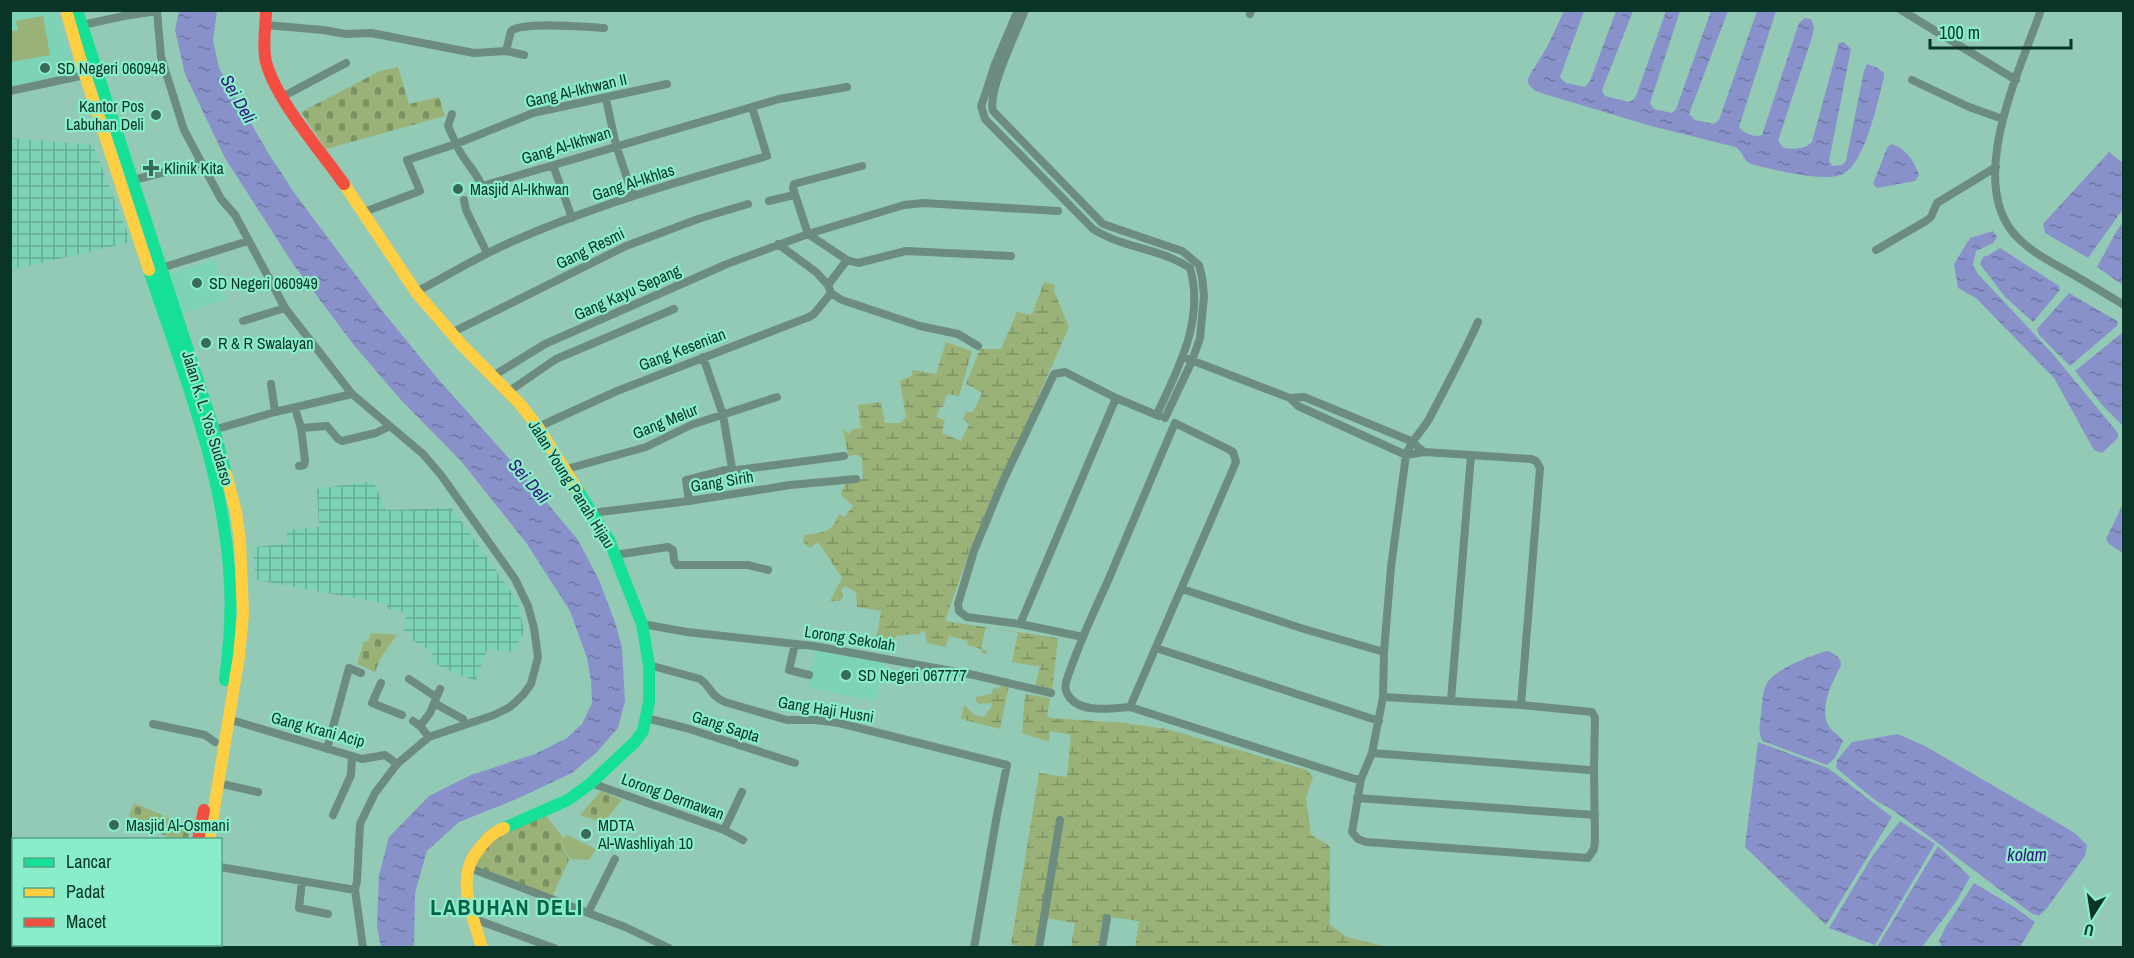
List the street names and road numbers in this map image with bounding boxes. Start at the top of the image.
street label: Gang Al-Ikhwan II [523,68,629,112]
street label: Gang Al-Ikhwan [518,121,614,169]
street label: Gang Al-Ikhlas [589,158,677,206]
street label: Gang Resmi [552,222,628,274]
street label: Gang Kayu Sepang [570,258,684,325]
street label: Gang Kesenian [635,322,729,376]
street label: Jalan K. L. Yos Sudarso [177,348,239,488]
street label: Gang Melur [629,398,701,444]
street label: Jalan Young Panah Hijau [524,416,620,552]
street label: Gang Sirih [689,465,755,497]
street label: Lorong Sekolah [803,620,897,656]
street label: Gang Haji Husni [776,691,876,727]
street label: Gang Sapta [689,705,763,747]
street label: Gang Krani Acip [269,706,367,752]
street label: Lorong Dermawan [619,767,727,825]

